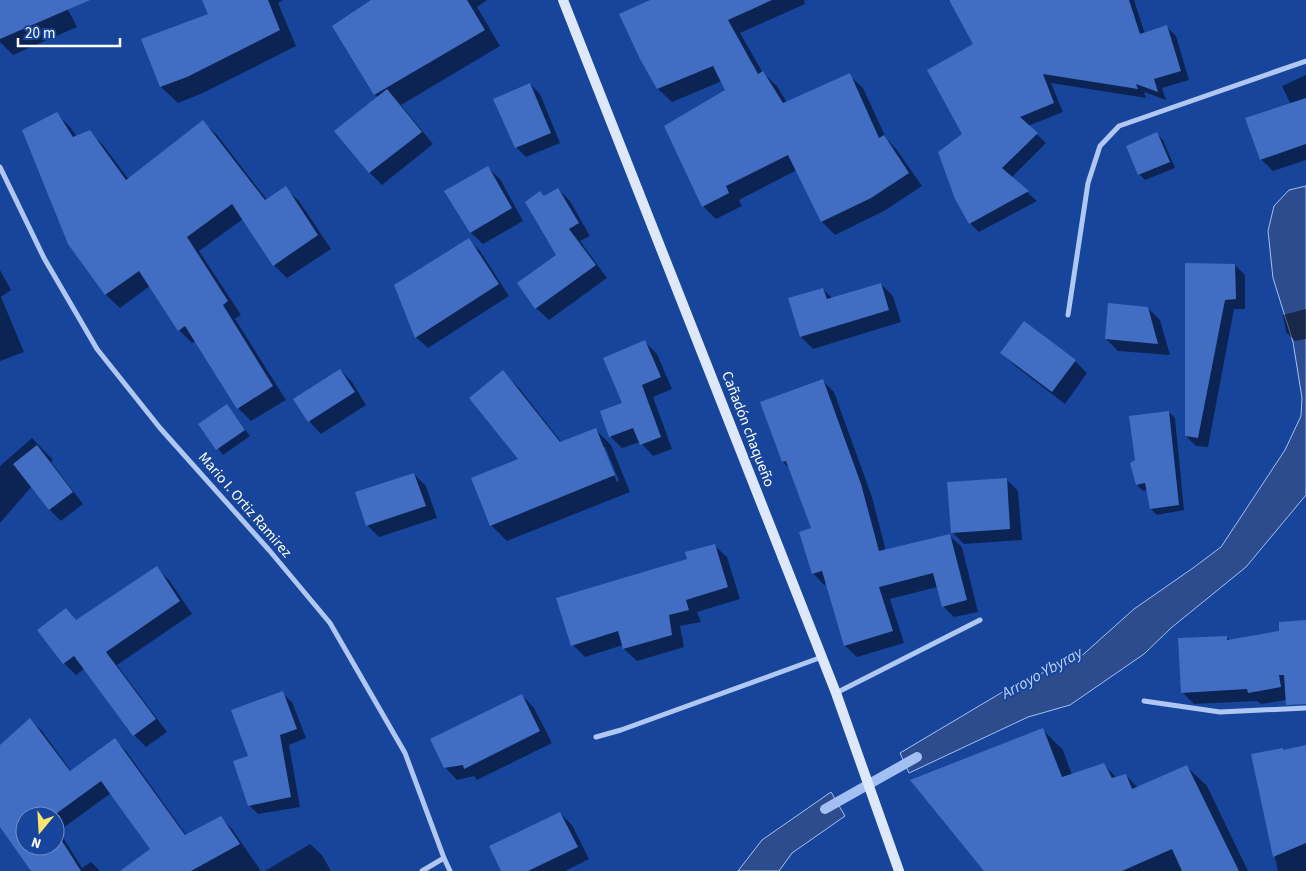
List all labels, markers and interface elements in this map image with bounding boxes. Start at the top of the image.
scale bar [18,15,120,47]
text: 20 m [25,23,55,44]
street label: Cañadón chaqueño [716,368,780,490]
street label: Mario I. Ortiz Ramirez [193,448,297,562]
water label: Arroyo Ybyray [997,641,1087,705]
north arrow [15,806,65,856]
text: N [29,831,44,853]

